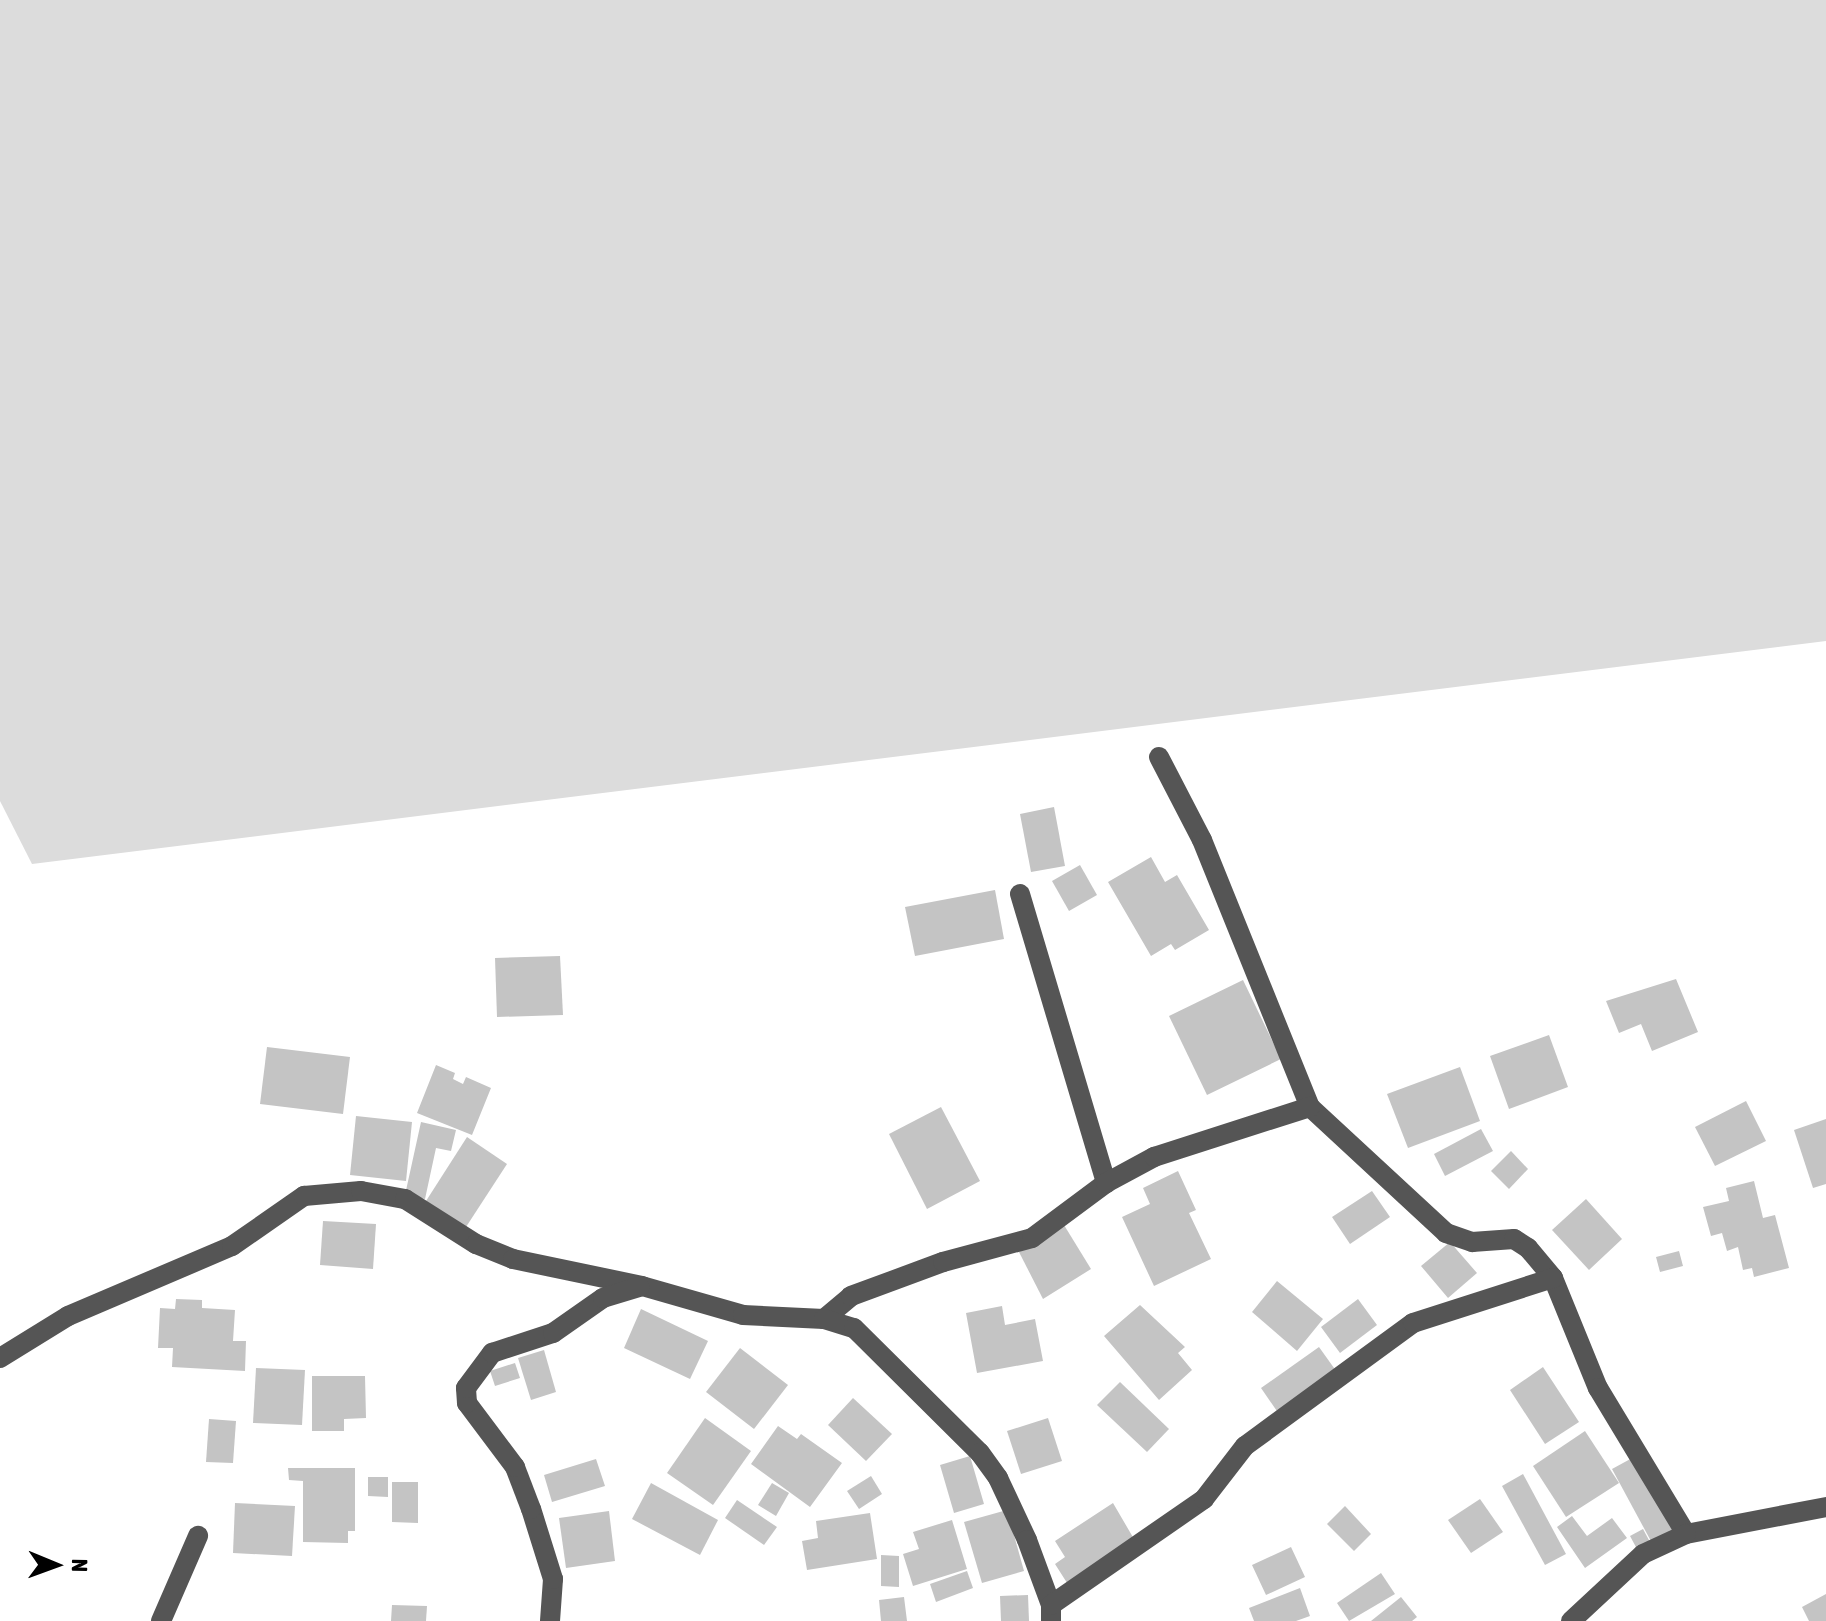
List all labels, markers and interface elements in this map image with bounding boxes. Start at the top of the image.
north arrow [16,1525,96,1605]
text: N [67,1559,93,1572]

